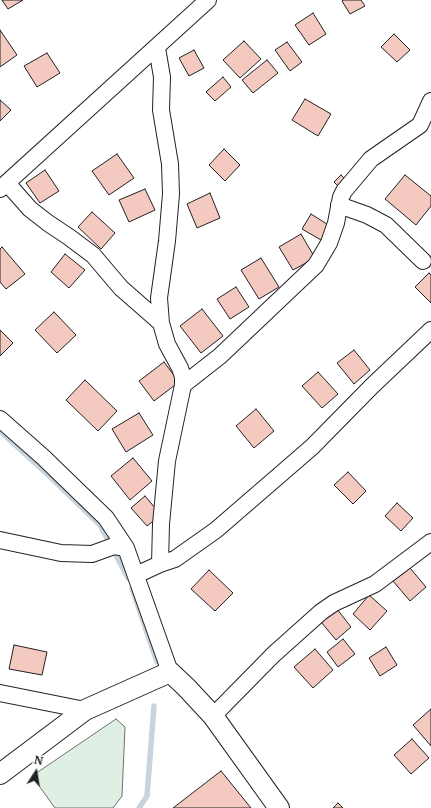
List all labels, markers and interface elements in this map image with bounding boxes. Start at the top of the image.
north arrow [16,752,56,792]
text: N [33,753,44,768]

